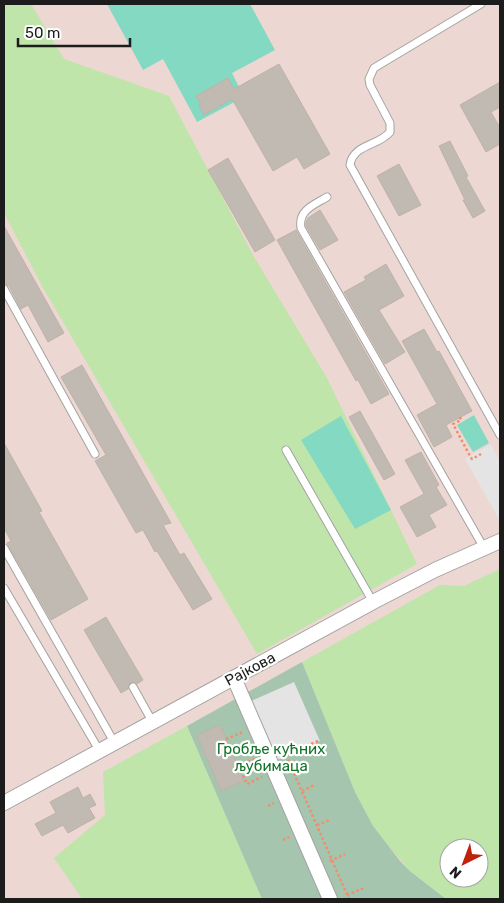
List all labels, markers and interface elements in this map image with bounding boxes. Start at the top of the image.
scale bar [18,15,130,47]
text: 50 m [25,24,60,42]
street label: Рајкова [222,648,278,690]
park label: Гробље кућних љубимаца [217,740,325,775]
north arrow [439,838,489,888]
text: N [446,863,465,882]

